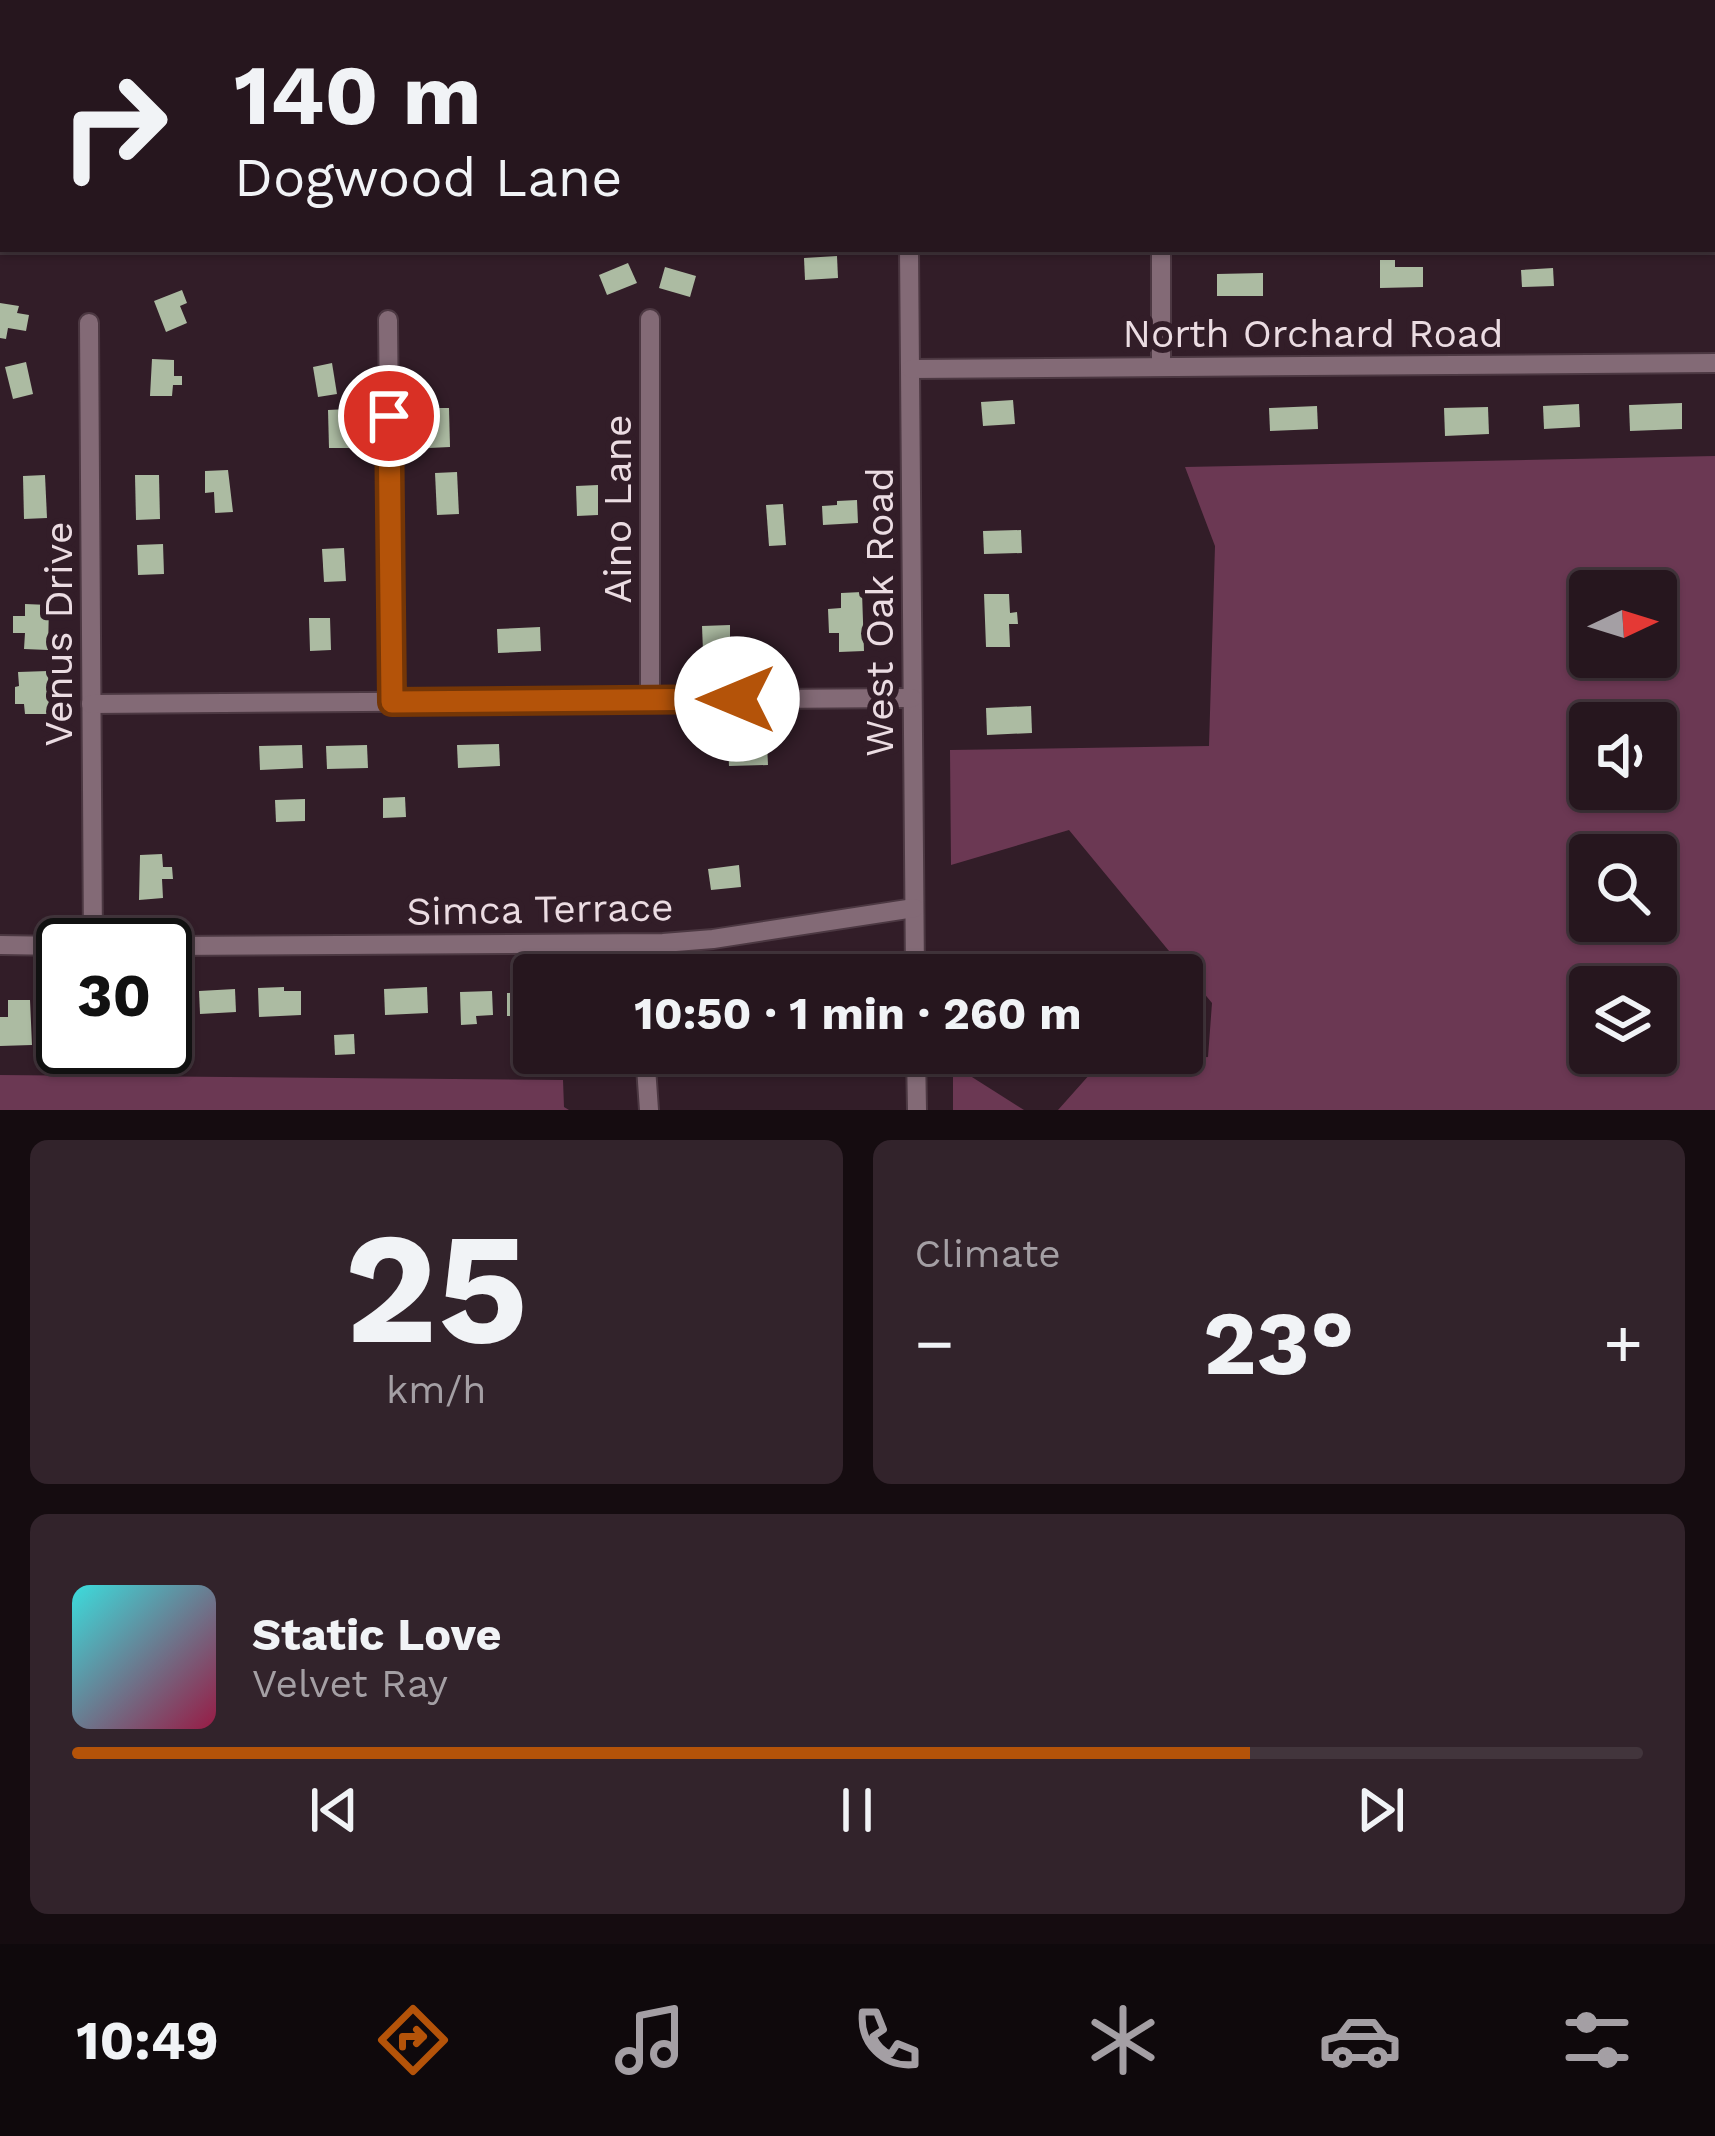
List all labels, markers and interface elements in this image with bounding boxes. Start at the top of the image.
text: 140 m [234,46,482,144]
icon: right [36,48,192,204]
text: Dogwood Lane [234,146,622,209]
street label: North Orchard Road [1123,311,1503,356]
pin [338,365,440,467]
icon: arrive [356,383,422,449]
street label: Aino Lane [595,415,640,604]
street label: West Oak Road [857,467,902,757]
street label: Venus Drive [36,521,81,747]
north arrow [1569,570,1677,678]
map controls [1569,570,1677,1074]
position arrow [674,636,800,762]
button: sound [1569,702,1677,810]
button: search [1569,834,1677,942]
street label: Simca Terrace [406,884,674,934]
speed limit sign: 30 [36,918,192,1074]
button: layers [1569,966,1677,1074]
text: 10:50 · 1 min · 260 m [634,987,1082,1040]
text: 25 [344,1197,528,1380]
text: Climate [915,1231,1061,1276]
text: 23° [1203,1290,1355,1396]
text: − [915,1305,954,1382]
text: + [1603,1305,1643,1382]
text: km/h [386,1367,486,1412]
text: Static Love [252,1608,502,1661]
text: Velvet Ray [252,1661,448,1706]
icon: previous [301,1777,367,1843]
icon: pause [824,1777,890,1843]
icon: next [1348,1777,1414,1843]
icon: directions [371,1998,455,2082]
icon: music [608,1998,692,2082]
icon: phone [845,1998,929,2082]
icon: climate [1081,1998,1165,2082]
icon: car [1318,1998,1402,2082]
icon: filters [1555,1998,1639,2082]
text: 10:49 [76,2009,219,2072]

